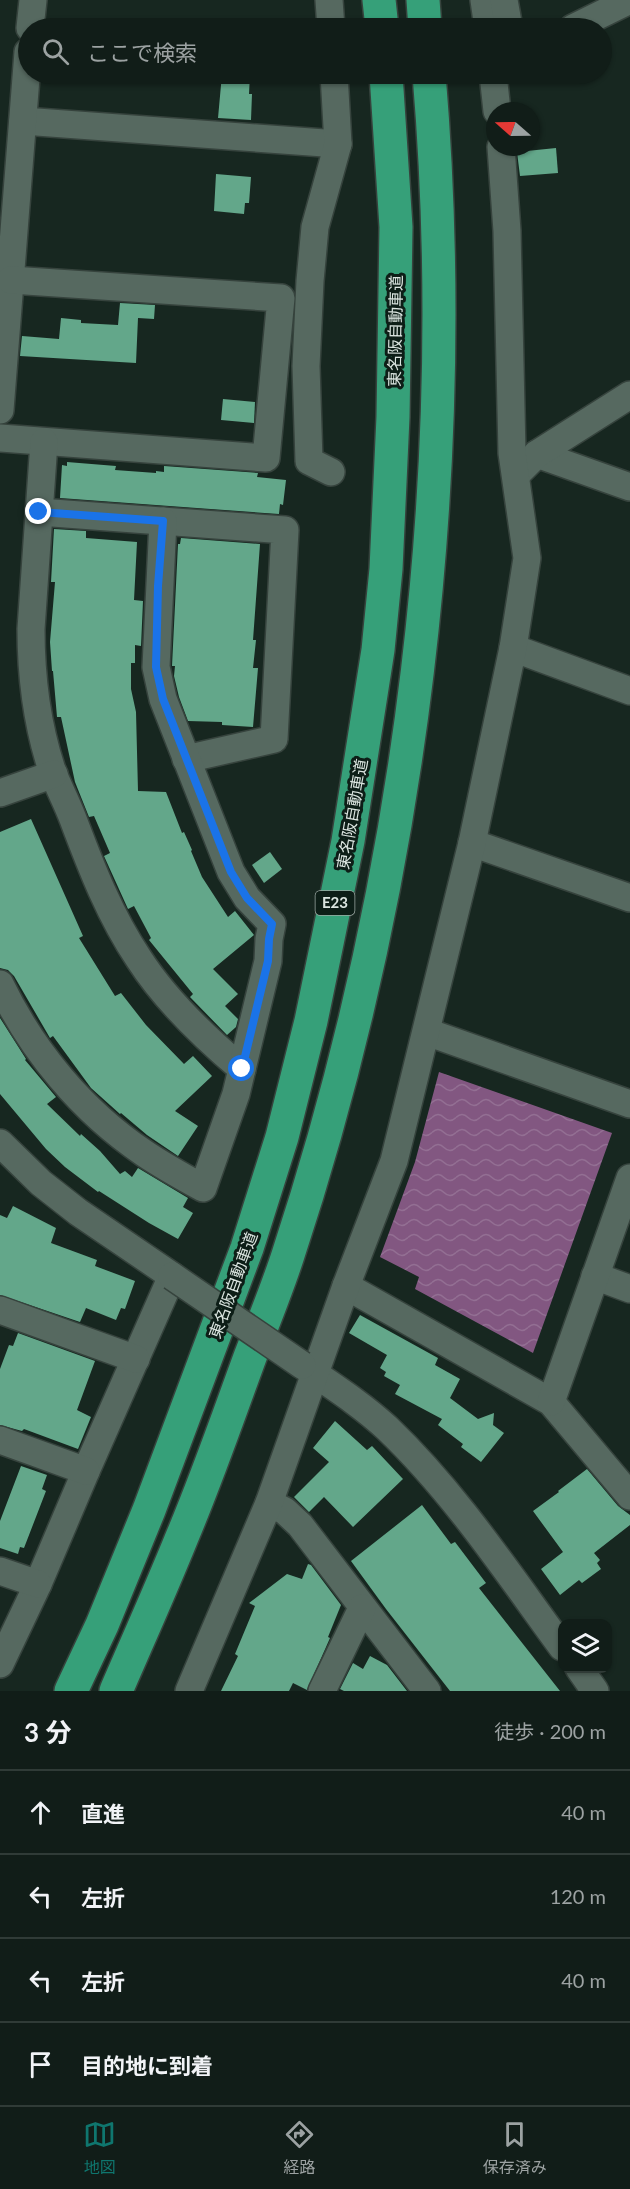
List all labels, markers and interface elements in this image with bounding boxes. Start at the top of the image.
search box [18,18,612,84]
icon: search [39,35,72,68]
text: ここで検索 [87,39,197,66]
north arrow [486,102,540,156]
street label: 東名阪自動車道 [384,275,405,387]
route end [25,498,51,524]
street label: 東名阪自動車道 [332,757,371,871]
road number: E23 [316,891,354,915]
route start [228,1055,254,1081]
street label: 東名阪自動車道 [204,1229,261,1341]
map controls [558,1619,612,1673]
button: layers [558,1619,612,1673]
text: 3 分 [24,1716,71,1748]
text: 徒歩 · 200 m [494,1719,606,1743]
icon: ahead [24,1796,57,1829]
text: 直進 [81,1800,125,1827]
text: 40 m [561,1800,606,1824]
icon: left [24,1880,57,1913]
text: 左折 [81,1884,125,1911]
text: 120 m [550,1884,606,1908]
icon: left [24,1964,57,1997]
text: 左折 [81,1968,125,1995]
text: 40 m [561,1968,606,1992]
icon: arrive [24,2048,57,2081]
text: 目的地に到着 [81,2052,213,2079]
tab: 地図 [83,2118,116,2178]
tab: 経路 [283,2118,316,2178]
tab: 保存済み [483,2118,547,2178]

